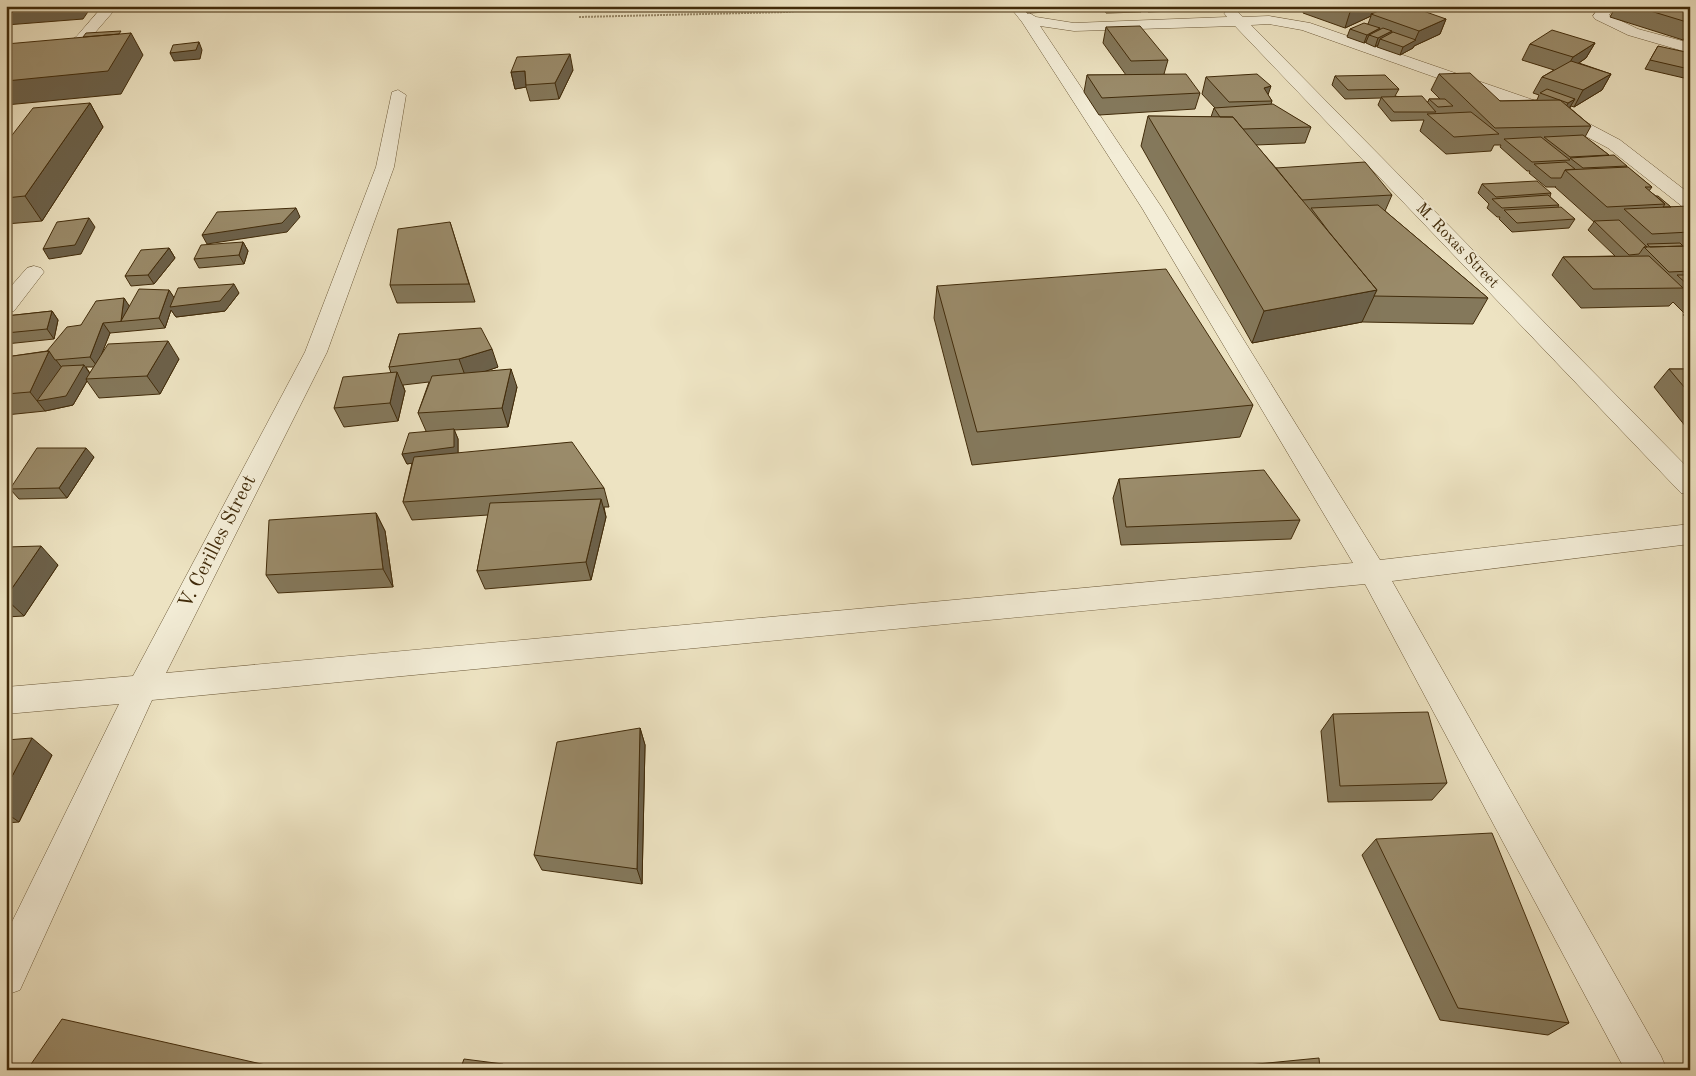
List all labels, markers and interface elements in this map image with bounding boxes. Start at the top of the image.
street label: M. Roxas Street [1413,200,1502,292]
street label: V. Cerilles Street [176,472,260,612]

